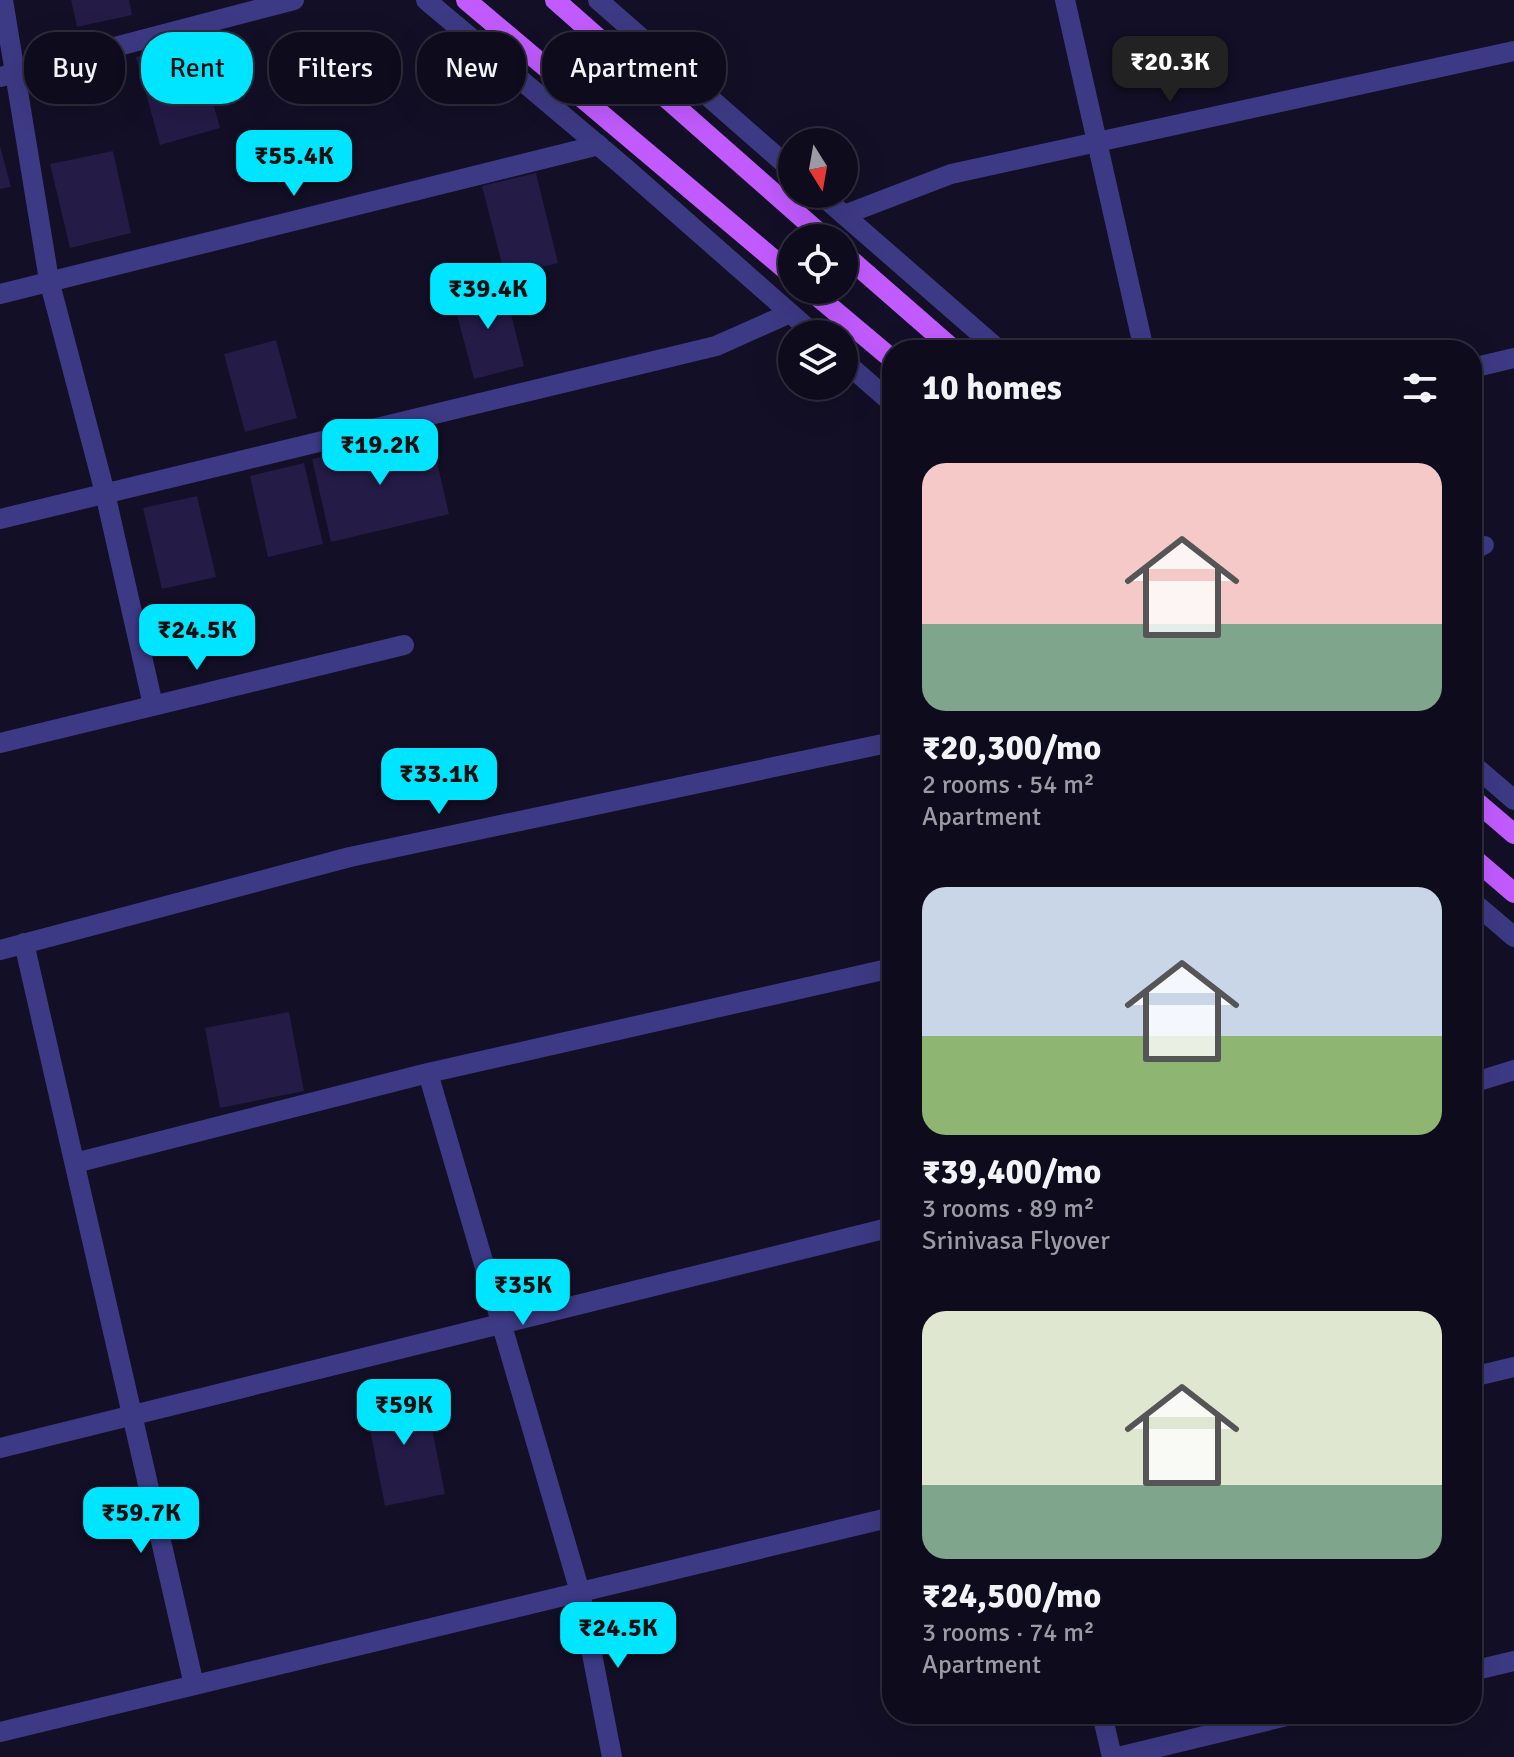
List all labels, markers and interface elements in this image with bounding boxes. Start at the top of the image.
chip: Buy [24,32,125,104]
chip: Rent [141,32,253,104]
chip: Filters [269,32,401,104]
chip: New [417,32,526,104]
chip: Apartment [542,32,726,104]
pin: ₹20.3K [1105,36,1235,104]
text: ₹20.3K [1130,46,1210,78]
north arrow [778,128,858,208]
map controls [778,128,858,400]
pin: ₹55.4K [229,130,359,198]
text: ₹55.4K [254,140,334,172]
button: locate [778,224,858,304]
pin: ₹39.4K [423,263,553,331]
text: ₹39.4K [448,273,528,305]
button: layers [778,320,858,400]
icon: filters [1398,366,1442,410]
text: 10 homes [922,367,1062,409]
pin: ₹19.2K [315,419,445,487]
text: ₹19.2K [340,429,420,461]
icon: home [1110,515,1254,659]
pin: ₹24.5K [132,604,262,672]
text: ₹24.5K [157,614,237,646]
text: ₹20,300/mo [922,727,1101,769]
pin: ₹33.1K [374,748,504,816]
text: ₹33.1K [399,758,479,790]
text: 2 rooms · 54 m² [922,769,1095,801]
text: Apartment [922,801,1041,833]
icon: home [1110,939,1254,1083]
text: ₹39,400/mo [922,1151,1101,1193]
text: 3 rooms · 89 m² [922,1193,1095,1225]
text: Srinivasa Flyover [922,1225,1110,1257]
pin: ₹35K [476,1259,570,1327]
text: ₹35K [494,1269,552,1301]
icon: home [1110,1363,1254,1507]
pin: ₹59K [357,1379,451,1447]
text: ₹59K [375,1389,433,1421]
pin: ₹59.7K [76,1487,206,1555]
text: ₹59.7K [101,1497,181,1529]
text: ₹24,500/mo [922,1575,1101,1617]
pin: ₹24.5K [553,1602,683,1670]
text: ₹24.5K [578,1612,658,1644]
text: 3 rooms · 74 m² [922,1617,1095,1649]
text: Apartment [922,1649,1041,1681]

